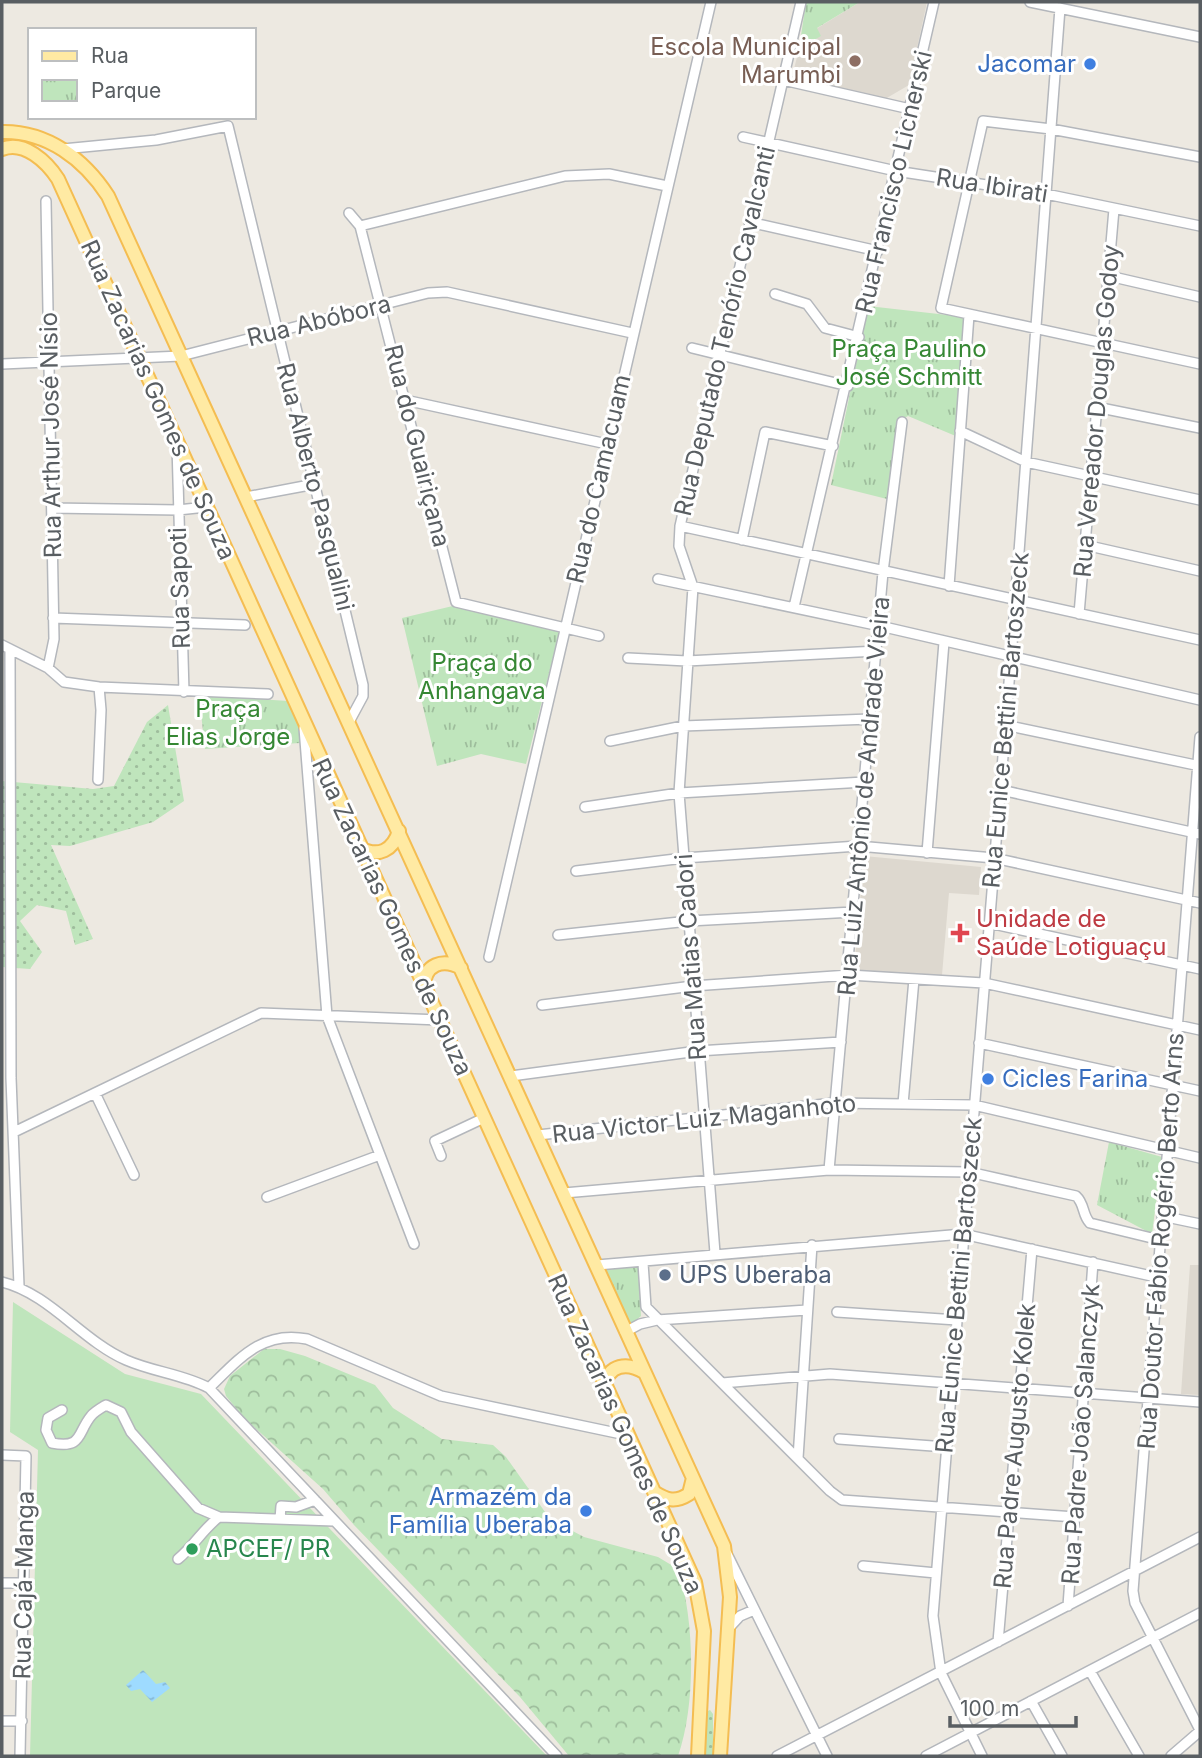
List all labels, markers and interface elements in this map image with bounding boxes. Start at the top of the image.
legend [28,28,256,119]
place label: Escola Municipal Marumbi [650,32,841,89]
text: Rua [91,43,129,68]
street label: Rua Francisco Licnerski [849,48,938,316]
place label: Jacomar [977,49,1076,78]
marker: Escola Municipal Marumbi [847,53,863,69]
marker: Jacomar [1082,56,1098,72]
text: Parque [91,78,161,103]
street label: Rua Deputado Tenório Cavalcanti [668,143,781,519]
street label: Rua Ibirati [934,162,1050,209]
street label: Rua Zacarias Gomes de Souza [75,235,242,564]
street label: Rua Vereador Douglas Godoy [1067,243,1126,579]
street label: Rua Abóbora [244,289,394,352]
street label: Rua Arthur José Nísio [34,312,67,558]
park label: Praça Paulino José Schmitt [831,334,987,391]
street label: Rua do Guairiçana [378,342,457,550]
street label: Rua Alberto Pasqualini [271,360,360,614]
street label: Rua do Camacuam [560,372,637,586]
street label: Rua Sapoti [163,527,196,649]
street label: Rua Eunice Bettini Bartoszeck [976,551,1035,889]
street label: Rua Luiz Antônio de Andrade Vieira [832,595,895,997]
park label: Praça do Anhangava [418,648,546,705]
park label: Praça Elias Jorge [166,694,290,751]
street label: Rua Zacarias Gomes de Souza [306,753,479,1080]
street label: Rua Matias Cadori [669,853,712,1061]
place label: Unidade de Saúde Lotiguaçu [976,904,1166,961]
marker: Unidade de Saúde Lotiguaçu [950,923,970,943]
street label: Rua Doutor Fábio Rogério Berto Arns [1131,1032,1190,1450]
place label: Cicles Farina [1002,1064,1148,1093]
marker: Cicles Farina [980,1071,996,1087]
street label: Rua Victor Luiz Maganhoto [551,1088,857,1149]
street label: Rua Eunice Bettini Bartoszeck [929,1116,988,1454]
place label: UPS Uberaba [679,1260,832,1289]
marker: UPS Uberaba [657,1267,673,1283]
street label: Rua Zacarias Gomes de Souza [542,1269,709,1598]
street label: Rua Padre João Salanczyk [1056,1283,1105,1585]
street label: Rua Padre Augusto Kolek [988,1302,1041,1590]
place label: Armazém da Família Uberaba [389,1482,572,1539]
street label: Rua Cajá-Manga [7,1490,40,1680]
marker: Armazém da Família Uberaba [578,1503,594,1519]
place label: APCEF/ PR [206,1534,330,1563]
marker: APCEF/ PR [184,1541,200,1557]
scale bar [950,1684,1076,1728]
text: 100 m [960,1696,1019,1721]

